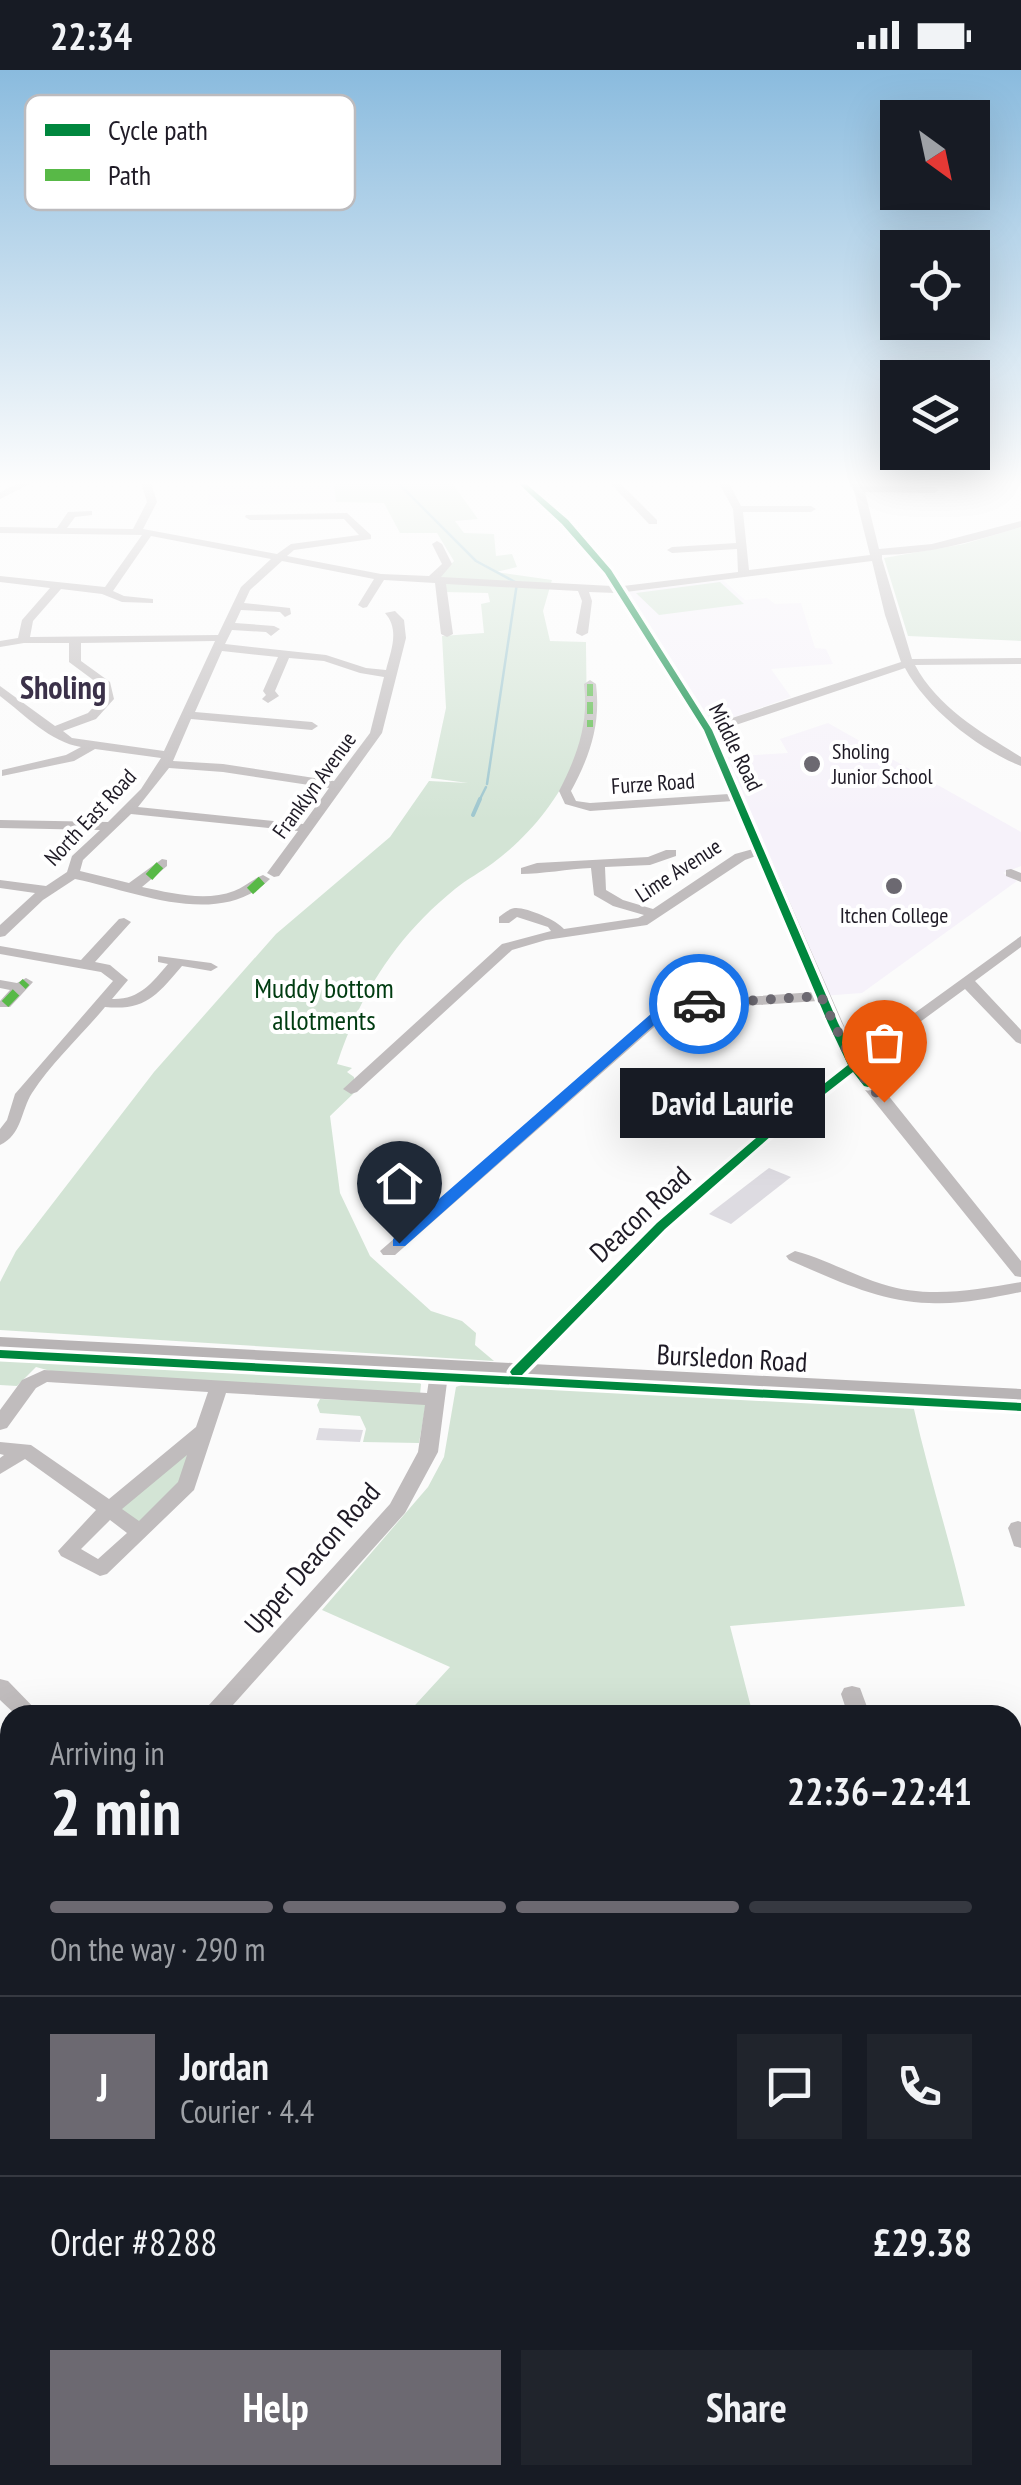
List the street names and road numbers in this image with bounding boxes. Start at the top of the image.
street label: Middle Road [703,699,769,795]
street label: Franklyn Avenue [266,726,362,844]
street label: North East Road [38,763,142,871]
street label: Furze Road [610,766,696,800]
street label: Lime Avenue [630,832,726,908]
street label: Deacon Road [581,1157,698,1270]
street label: Bursledon Road [656,1335,808,1380]
street label: Upper Deacon Road [236,1474,388,1641]

